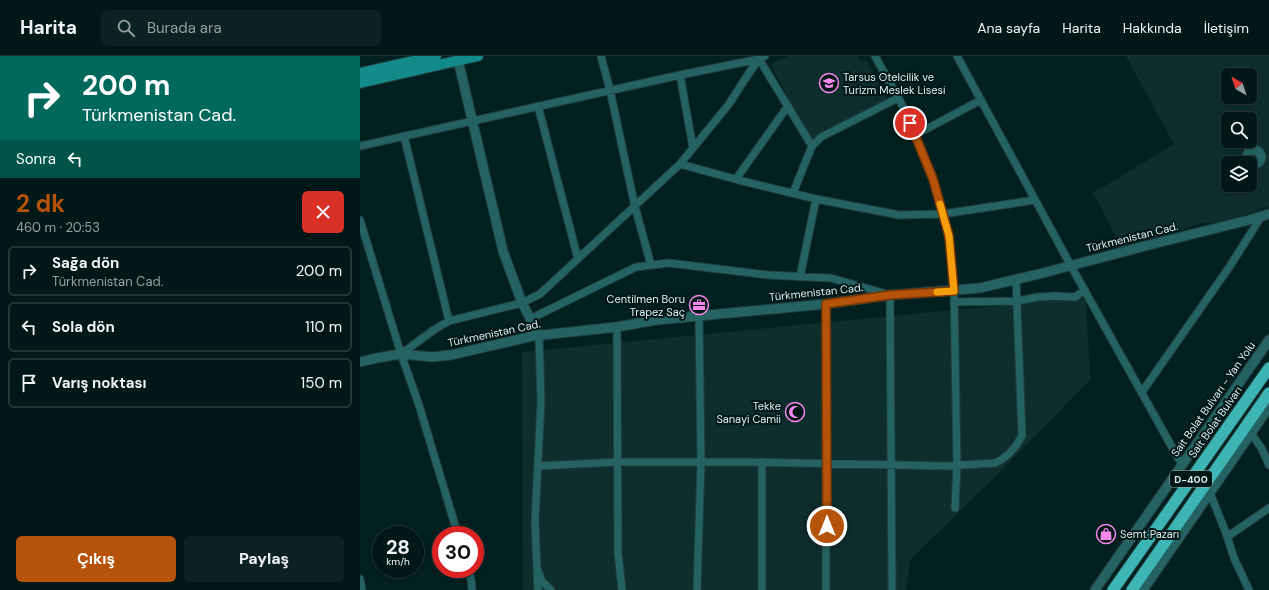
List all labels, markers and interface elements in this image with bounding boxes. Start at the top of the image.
search box [101,10,381,46]
text: Harita [20,15,77,40]
icon: search [115,17,137,39]
text: Burada ara [147,18,222,38]
text: Ana sayfa [977,19,1040,37]
text: Harita [1062,19,1101,37]
text: Hakkında [1123,19,1182,37]
text: İletişim [1204,19,1249,37]
text: 200 m [82,67,170,104]
north arrow [1221,68,1257,104]
map controls [1221,68,1257,192]
place label: Tarsus Otelcilik ve Turizm Meslek Lisesi [843,70,945,97]
icon: right [16,72,68,124]
school or university icon: Tarsus Otelcilik ve Turizm Meslek Lisesi [818,72,840,94]
text: Türkmenistan Cad. [82,103,236,127]
pin [893,106,927,140]
icon: arrive [899,112,921,134]
button: search [1221,112,1257,148]
icon: left [64,148,86,170]
text: Sonra [16,149,56,169]
button: layers [1221,156,1257,192]
text: 2 dk [16,188,65,219]
button: close [302,191,344,233]
text: 460 m · 20:53 [16,219,100,236]
street label: Türkmenistan Cad. [1085,219,1179,255]
text: Sağa dön [52,253,119,273]
icon: right [18,260,40,282]
text: 200 m [296,261,342,281]
text: Türkmenistan Cad. [52,273,163,290]
street label: Türkmenistan Cad. [768,280,864,304]
place label: Centilmen Boru Trapez Saç [607,292,685,319]
office icon: Centilmen Boru Trapez Saç [688,294,710,316]
icon: left [18,316,40,338]
street label: Türkmenistan Cad. [447,316,541,350]
text: Sola dön [52,317,115,337]
text: 110 m [305,317,342,337]
street label: Sait Bolat Bulvarı - Yan Yolu [1168,339,1258,459]
icon: arrive [18,372,40,394]
text: Varış noktası [52,373,146,393]
text: 150 m [301,373,342,393]
street label: Sait Bolat Bulvarı [1185,384,1245,460]
place label: Tekke Sanayi Camii [716,399,781,426]
mosque icon: Tekke Sanayi Camii [784,401,806,423]
road number: D-400 [1170,471,1212,487]
position arrow [806,505,848,547]
shop icon: Semt Pazarı [1095,523,1117,545]
speed limit sign: 30 [432,526,484,578]
place label: Semt Pazarı [1120,527,1179,541]
text: 28 [386,534,410,560]
button: Çıkış [16,536,176,582]
button: Paylaş [184,536,344,582]
text: km/h [386,555,410,568]

